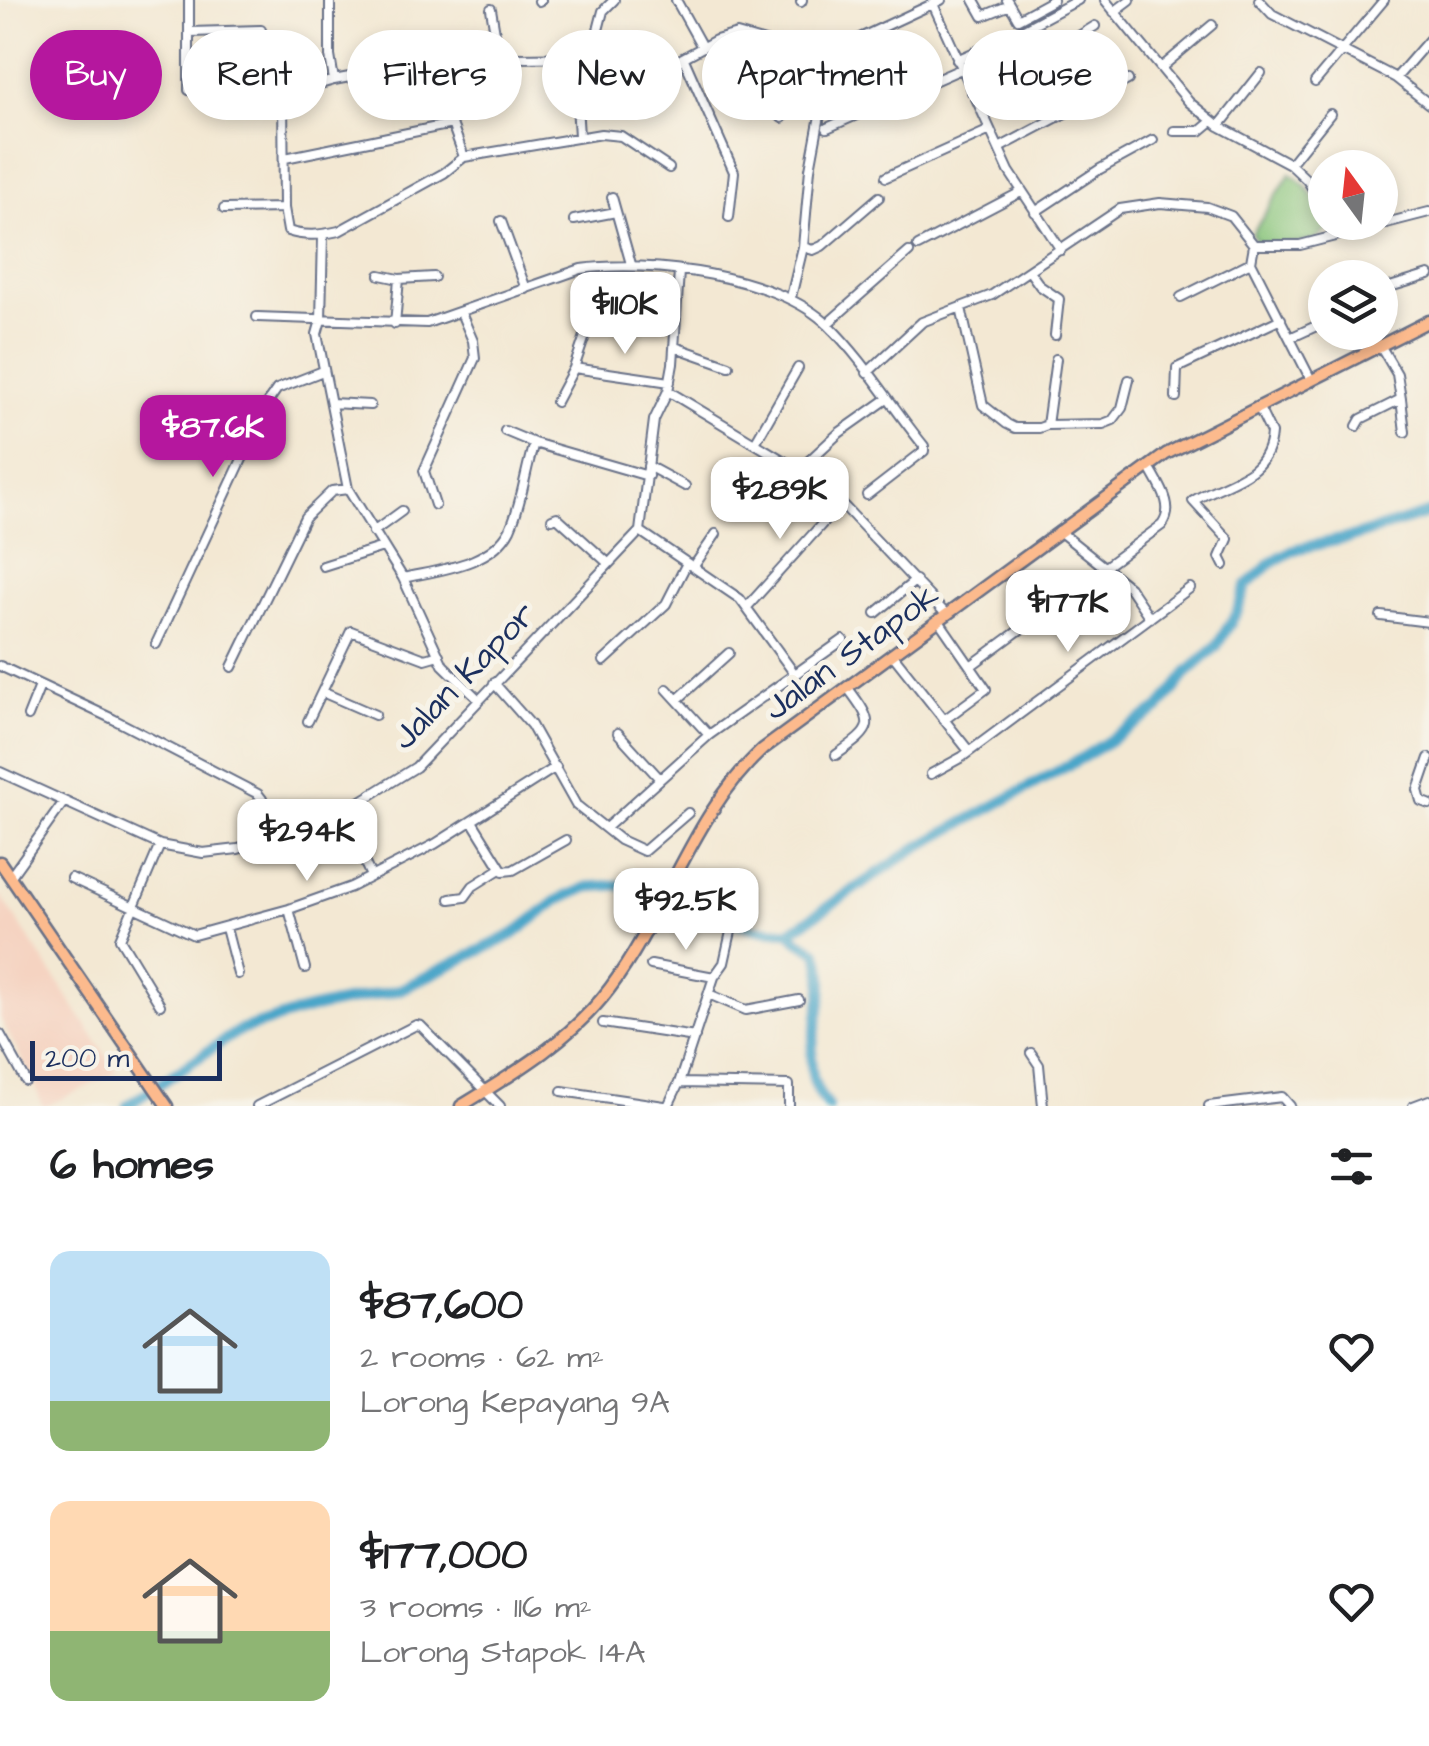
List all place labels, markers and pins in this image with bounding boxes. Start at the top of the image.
pin: $110K [555,272,695,357]
pin: $87.6K [132,395,294,480]
pin: $289K [710,457,850,542]
pin: $177K [998,570,1138,655]
pin: $294K [237,799,377,884]
pin: $92.5K [605,868,767,953]

